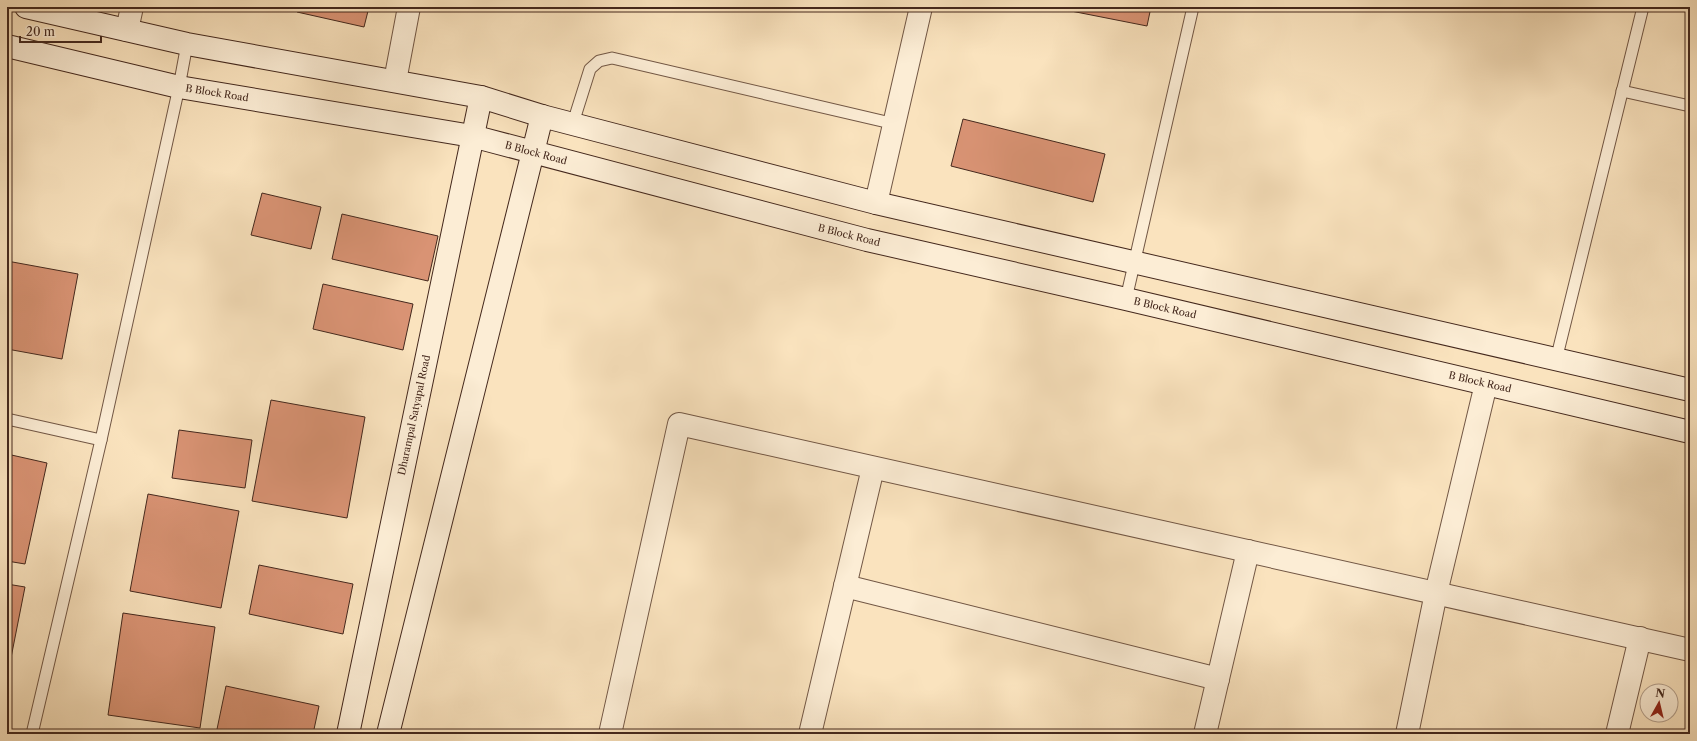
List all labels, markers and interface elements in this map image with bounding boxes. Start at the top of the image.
scale bar [20,18,101,44]
text: 20 m [26,24,55,39]
street label: B Block Road [184,82,250,104]
street label: B Block Road [503,138,569,168]
street label: B Block Road [816,221,882,249]
street label: B Block Road [1132,294,1198,322]
street label: Dharampal Satyapal Road [395,354,433,476]
street label: B Block Road [1447,368,1513,396]
north arrow [1639,683,1679,723]
text: N [1655,686,1667,701]

